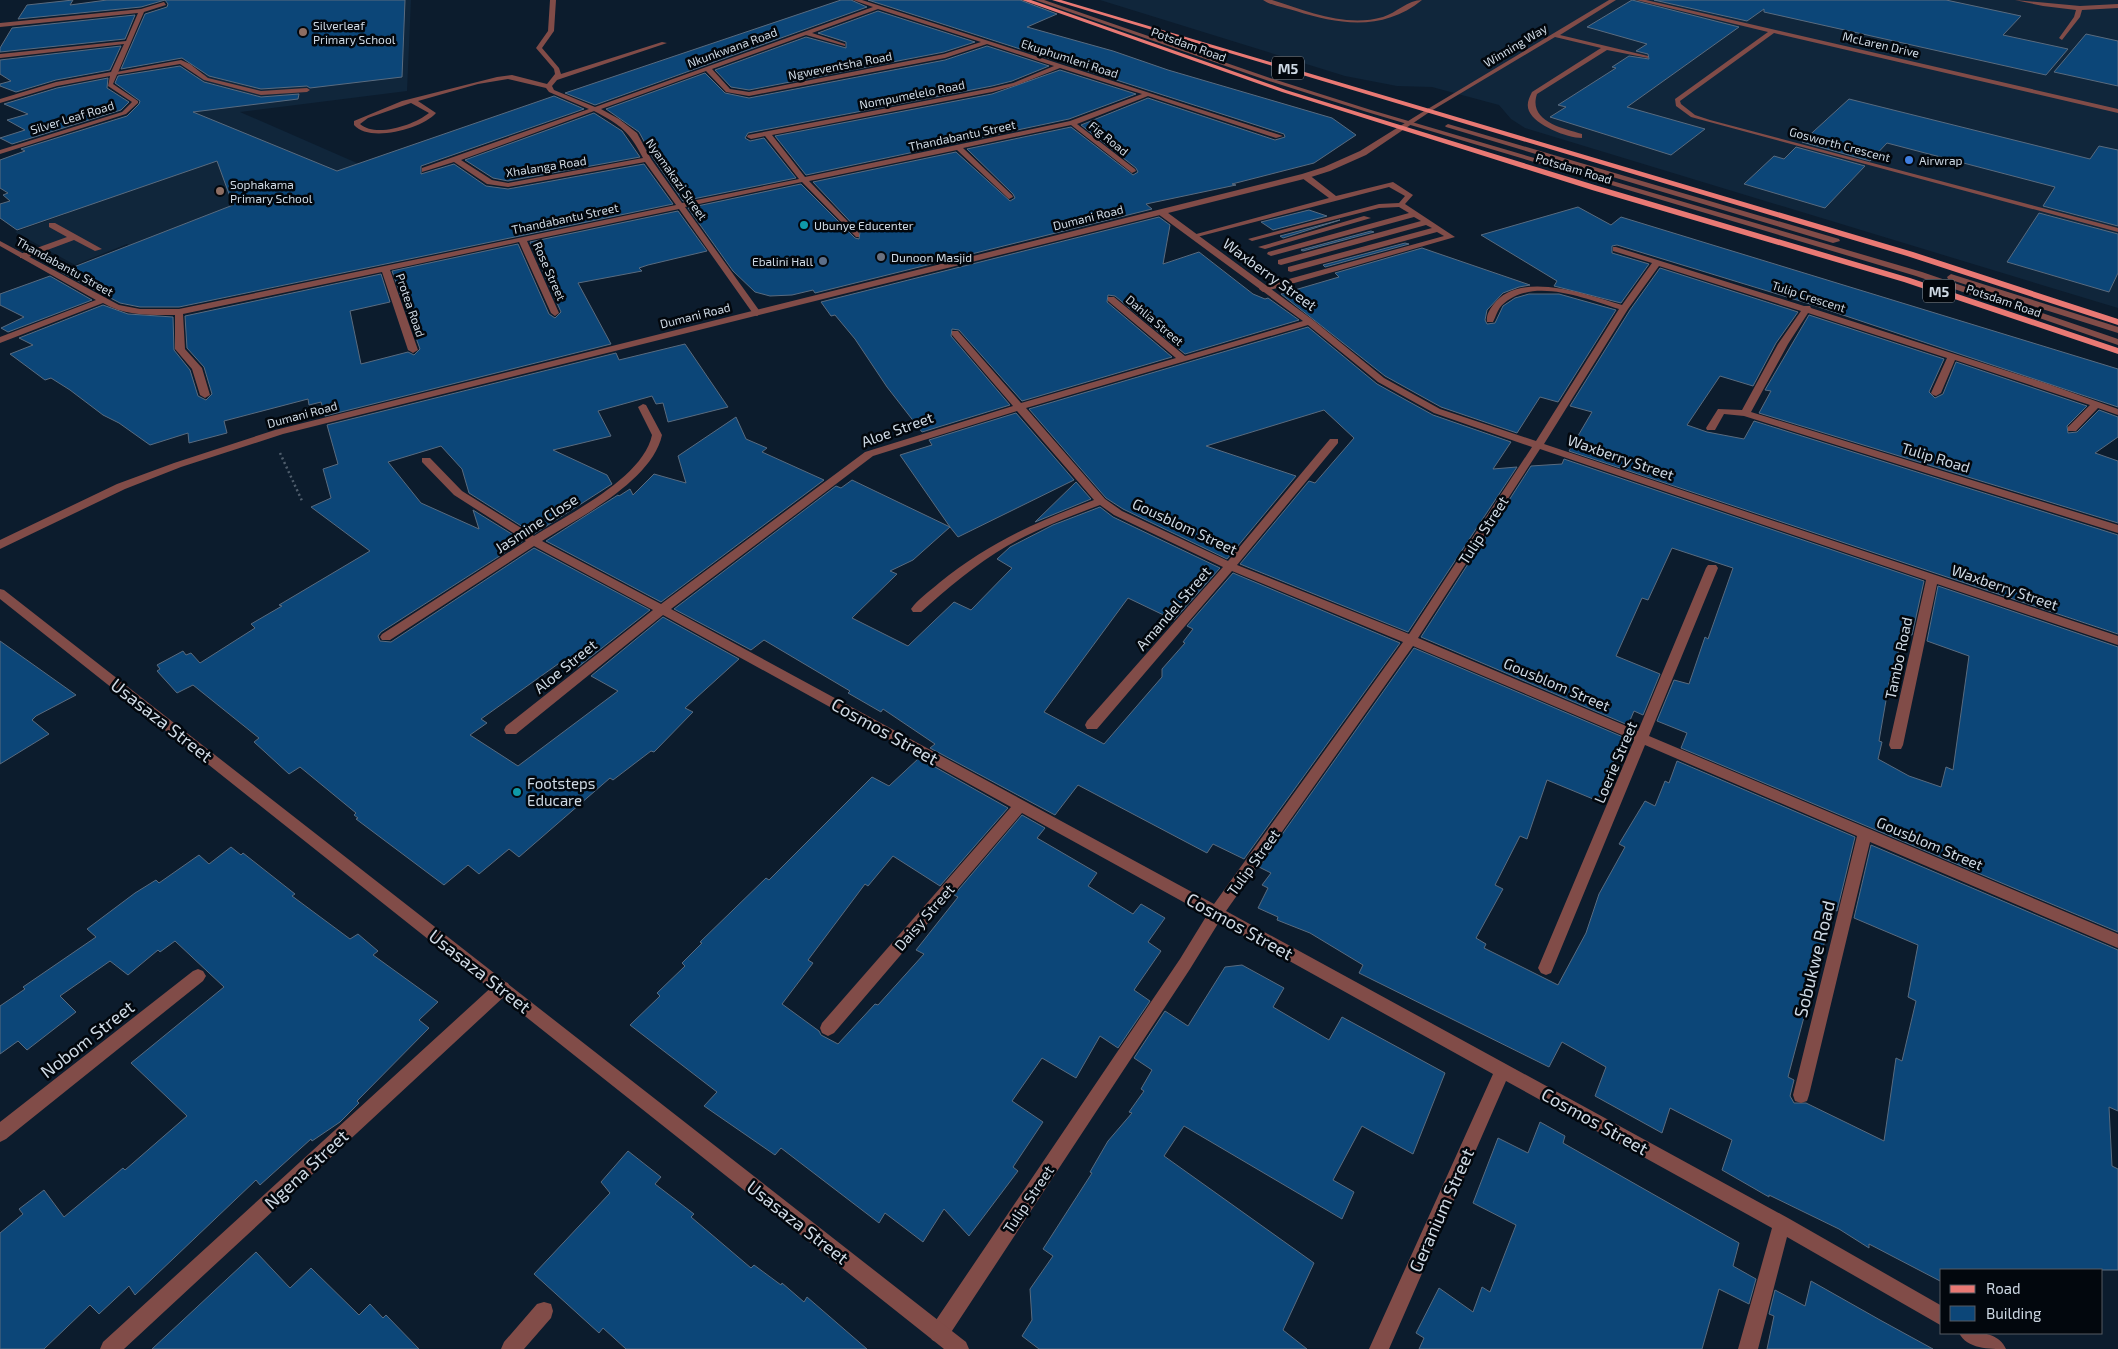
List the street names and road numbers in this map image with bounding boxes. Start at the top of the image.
street label: Winning Way [1481,20,1550,69]
street label: Nkunkwana Road [685,24,779,70]
street label: Potsdam Road [1150,24,1228,64]
street label: McLaren Drive [1841,28,1921,60]
street label: Ekuphumleni Road [1020,36,1120,80]
street label: Ngweventsha Road [787,48,893,82]
road number: M5 [1272,56,1304,80]
street label: Nompumelelo Road [858,77,966,111]
street label: Silver Leaf Road [28,98,116,136]
street label: Thandabantu Street [907,117,1017,153]
street label: Fig Road [1087,118,1131,158]
street label: Gosworth Crescent [1788,124,1892,164]
street label: Nyamakazi Street [644,136,711,223]
street label: Potsdam Road [1534,150,1614,186]
street label: Xhalanga Road [505,153,587,179]
street label: Thandabantu Street [510,200,620,236]
street label: Dumani Road [1051,201,1125,233]
street label: Thandabantu Street [14,234,116,299]
street label: Waxberry Street [1220,234,1321,314]
street label: Rose Street [531,239,569,303]
street label: Protea Road [394,271,428,339]
street label: Tulip Crescent [1770,277,1848,315]
road number: M5 [1923,280,1955,302]
street label: Potsdam Road [1964,281,2044,319]
street label: Dahlia Street [1123,292,1187,348]
street label: Dumani Road [658,299,732,331]
street label: Dumani Road [265,398,339,430]
street label: Aloe Street [858,408,936,450]
street label: Waxberry Street [1565,430,1677,484]
street label: Tulip Road [1900,438,1972,476]
street label: Jasmine Close [491,490,581,556]
street label: Tulip Street [1454,492,1512,568]
street label: Gousblom Street [1130,494,1241,558]
street label: Waxberry Street [1949,560,2061,614]
street label: Amandel Street [1132,562,1214,654]
street label: Tambo Road [1881,615,1915,701]
street label: Aloe Street [530,635,600,697]
street label: Gousblom Street [1501,653,1613,715]
street label: Usasaza Street [107,673,217,767]
street label: Cosmos Street [828,693,942,769]
street label: Loerie Street [1590,718,1640,806]
street label: Gousblom Street [1874,812,1986,874]
street label: Tulip Street [1223,825,1283,899]
street label: Daisy Street [890,880,958,954]
street label: Cosmos Street [1183,888,1297,964]
street label: Sobukwe Road [1789,898,1839,1020]
street label: Usasaza Street [425,924,535,1018]
street label: Nobom Street [36,995,138,1083]
street label: Cosmos Street [1538,1083,1652,1159]
street label: Ngena Street [259,1124,353,1213]
street label: Geranium Street [1404,1145,1478,1275]
street label: Tulip Street [999,1161,1057,1236]
street label: Usasaza Street [743,1175,853,1269]

